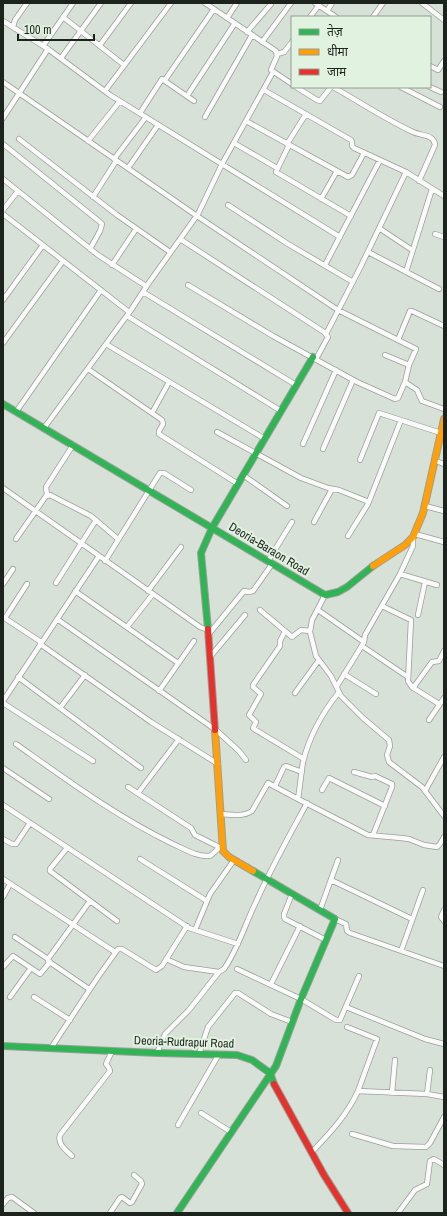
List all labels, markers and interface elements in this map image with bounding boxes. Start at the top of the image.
scale bar [18,16,94,42]
legend [291,16,431,88]
text: 100 m [24,22,51,38]
text: तेज़ [327,24,344,40]
text: धीमा [327,44,349,60]
text: जाम [327,64,347,80]
street label: Deoria-Baraon Road [226,519,312,579]
street label: Deoria-Rudrapur Road [134,1032,234,1052]

